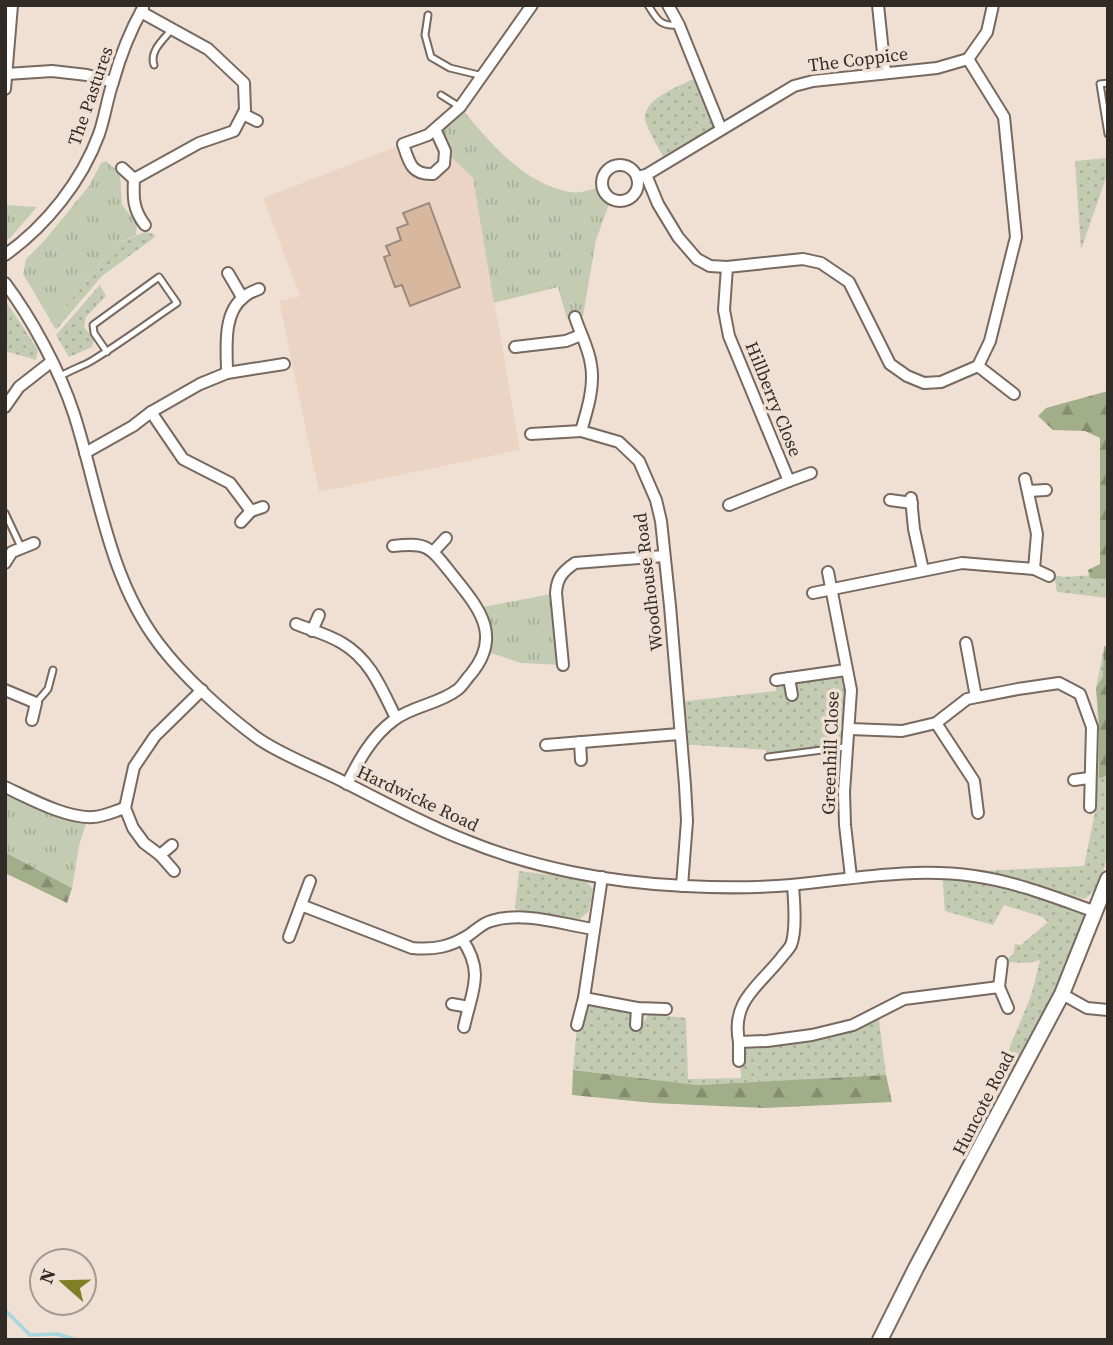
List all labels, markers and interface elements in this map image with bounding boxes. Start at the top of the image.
street label: The Coppice [807,40,909,78]
street label: The Pastures [61,43,119,149]
street label: Hillberry Close [740,338,808,460]
street label: Woodhouse Road [627,511,669,653]
street label: Greenhill Close [815,691,845,815]
street label: Hardwicke Road [353,759,483,837]
street label: Huncote Road [946,1047,1020,1159]
north arrow [28,1247,98,1317]
text: N [32,1265,62,1287]

